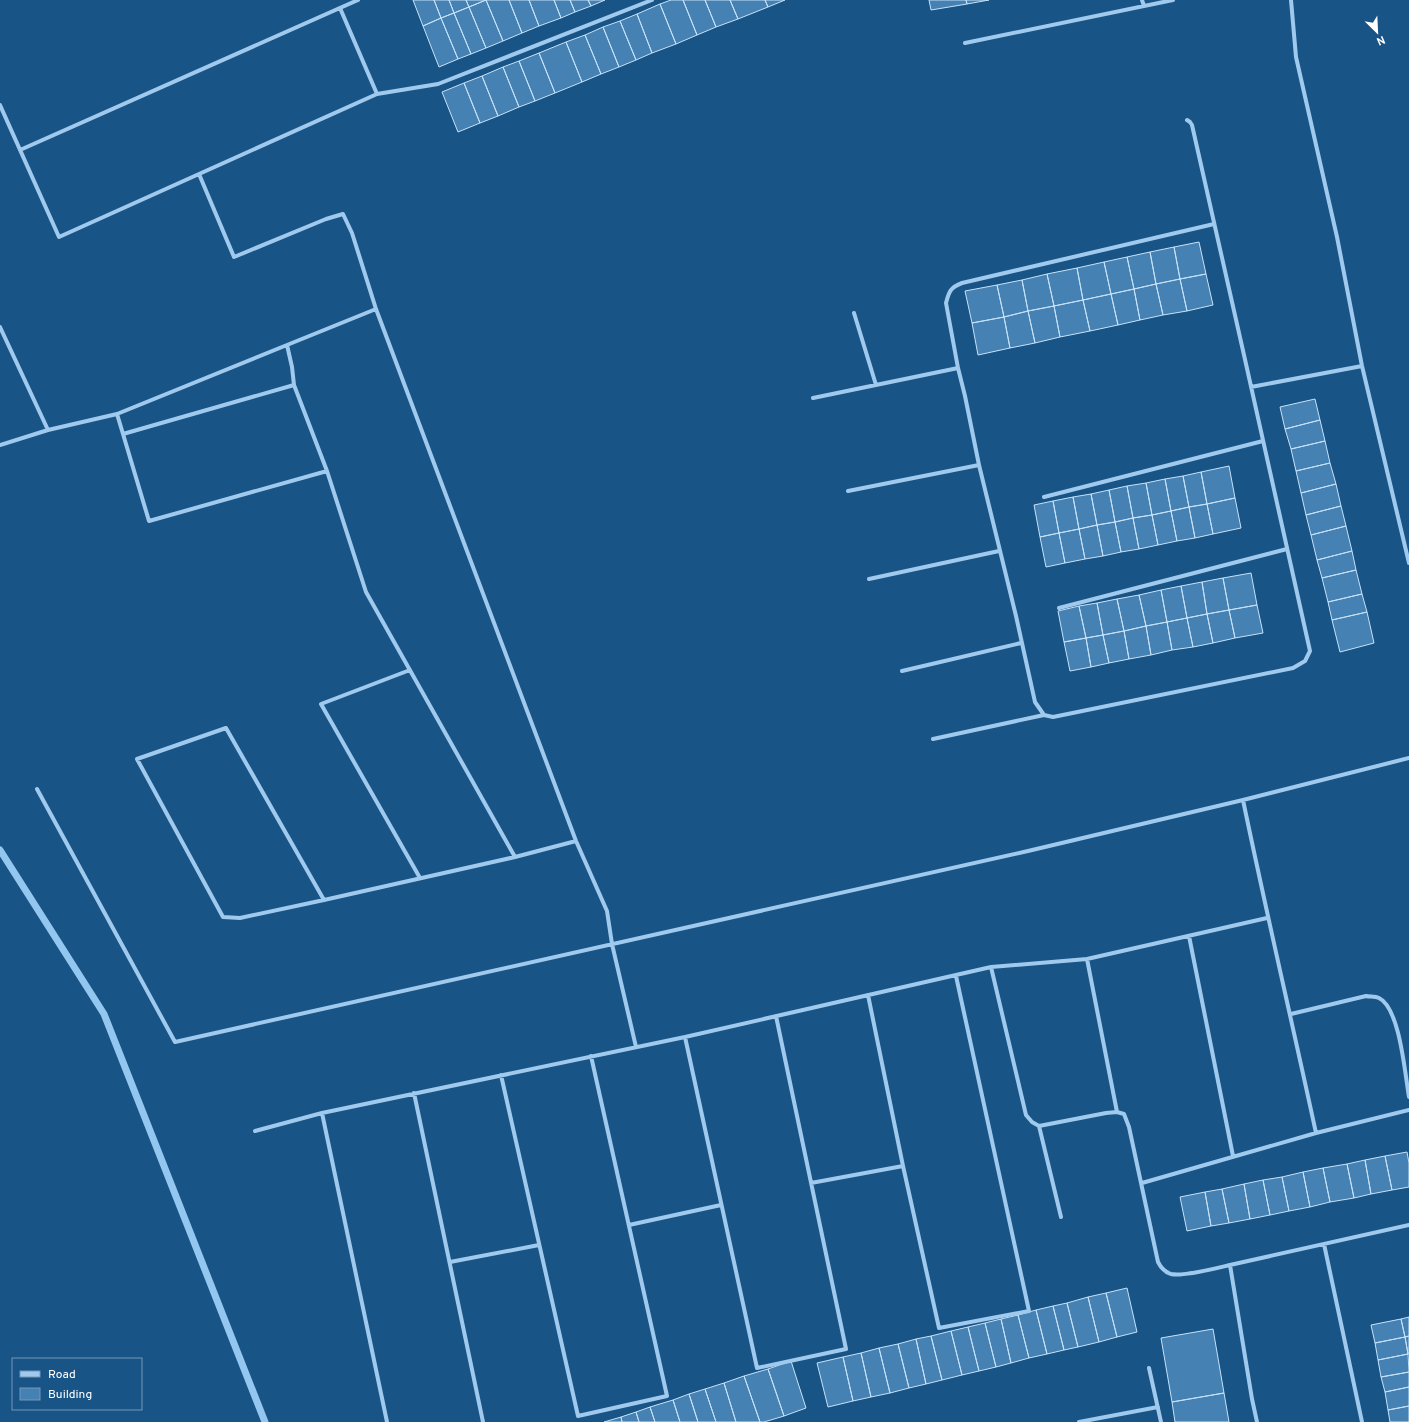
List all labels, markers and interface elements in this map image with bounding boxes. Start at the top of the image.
north arrow [1357,12,1397,52]
text: N [1374,32,1387,48]
legend [12,1358,142,1410]
text: Road [48,1367,76,1383]
text: Building [48,1387,92,1403]

